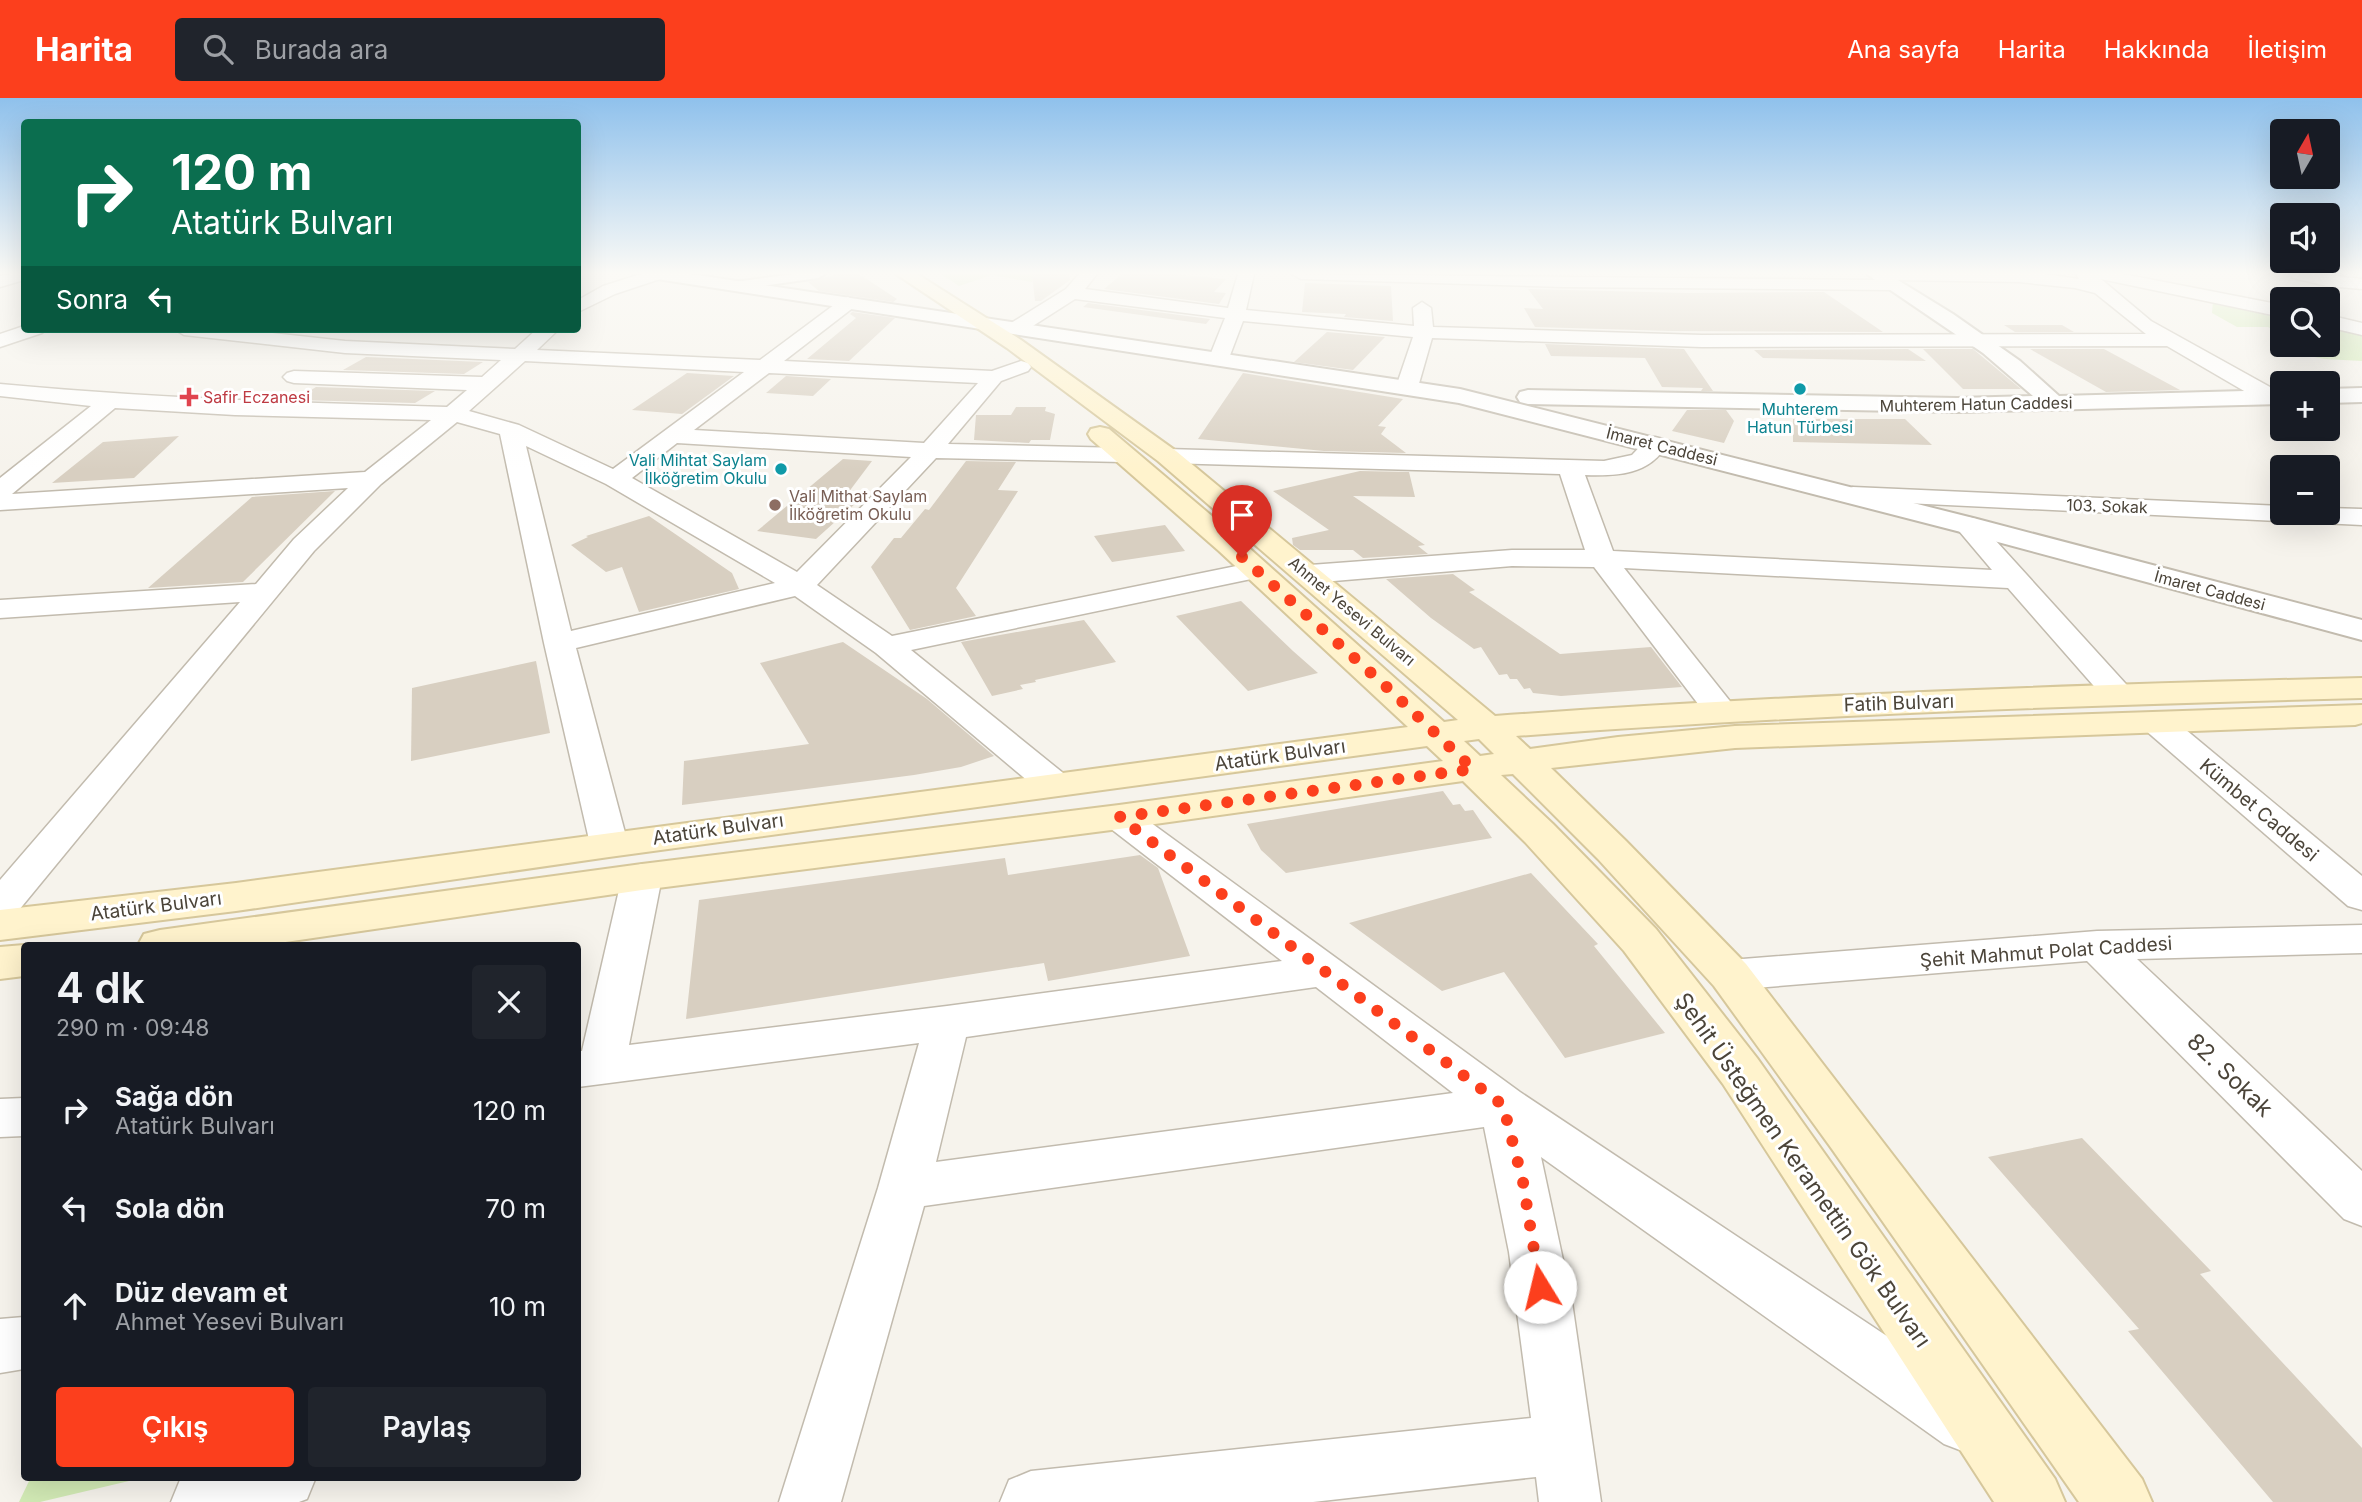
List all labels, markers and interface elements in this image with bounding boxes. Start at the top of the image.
search box [175,18,665,81]
text: Harita [35,29,133,69]
icon: search [199,30,237,68]
text: Burada ara [255,34,388,65]
text: Ana sayfa [1847,35,1960,64]
text: Harita [1998,35,2066,64]
text: Hakkında [2104,35,2210,64]
text: İletişim [2248,35,2327,64]
north arrow [2270,119,2340,189]
map controls [2270,119,2340,525]
text: 120 m [171,143,312,202]
icon: right [56,147,147,238]
text: Atatürk Bulvarı [171,203,393,242]
button: sound [2270,203,2340,273]
icon: left [142,280,180,318]
text: Sonra [56,284,128,315]
button: search [2270,287,2340,357]
button: + [2270,371,2340,441]
marker: Muhterem Hatun Türbesi [1792,381,1808,397]
place label: Safir Eczanesi [203,387,310,407]
marker: Safir Eczanesi [181,389,197,405]
street label: Muhterem Hatun Caddesi [1879,392,2073,416]
place label: Muhterem Hatun Türbesi [1747,399,1853,437]
street label: İmaret Caddesi [1604,423,1720,469]
place label: Vali Mihtat Saylam İlköğretim Okulu [629,450,767,488]
button: − [2270,455,2340,525]
marker: Vali Mihtat Saylam İlköğretim Okulu [773,461,789,477]
pin [1212,485,1272,557]
place label: Vali Mithat Saylam İlköğretim Okulu [789,486,927,524]
street label: 103. Sokak [2066,495,2148,517]
icon: arrive [1223,496,1261,534]
marker: Vali Mithat Saylam İlköğretim Okulu [767,497,783,513]
street label: Ahmet Yesevi Bulvarı [1285,552,1419,670]
street label: İmaret Caddesi [2152,566,2268,614]
street label: Fatih Bulvarı [1843,690,1955,716]
street label: Atatürk Bulvarı [1213,734,1347,776]
street label: Kümbet Caddesi [2195,754,2323,866]
street label: Atatürk Bulvarı [651,808,785,850]
street label: Atatürk Bulvarı [89,887,223,925]
street label: Şehit Mahmut Polat Caddesi [1919,932,2173,972]
text: 4 dk [56,962,145,1013]
button: close [472,965,546,1039]
street label: Şehit Üsteğmen Keramettin Gök Bulvarı [1669,987,1937,1353]
text: 290 m · 09:48 [56,1014,209,1042]
street label: 82. Sokak [2181,1027,2279,1123]
text: Sağa dön [115,1081,233,1112]
icon: right [56,1091,94,1129]
text: 120 m [473,1095,546,1126]
text: Atatürk Bulvarı [115,1112,275,1140]
icon: left [56,1189,94,1227]
text: Sola dön [115,1193,225,1224]
text: 70 m [485,1193,546,1224]
position arrow [1503,1250,1577,1324]
text: Düz devam et [115,1277,288,1308]
icon: ahead [56,1287,94,1325]
text: 10 m [489,1291,546,1322]
text: Ahmet Yesevi Bulvarı [115,1308,344,1336]
button: Çıkış [56,1387,294,1467]
button: Paylaş [308,1387,546,1467]

